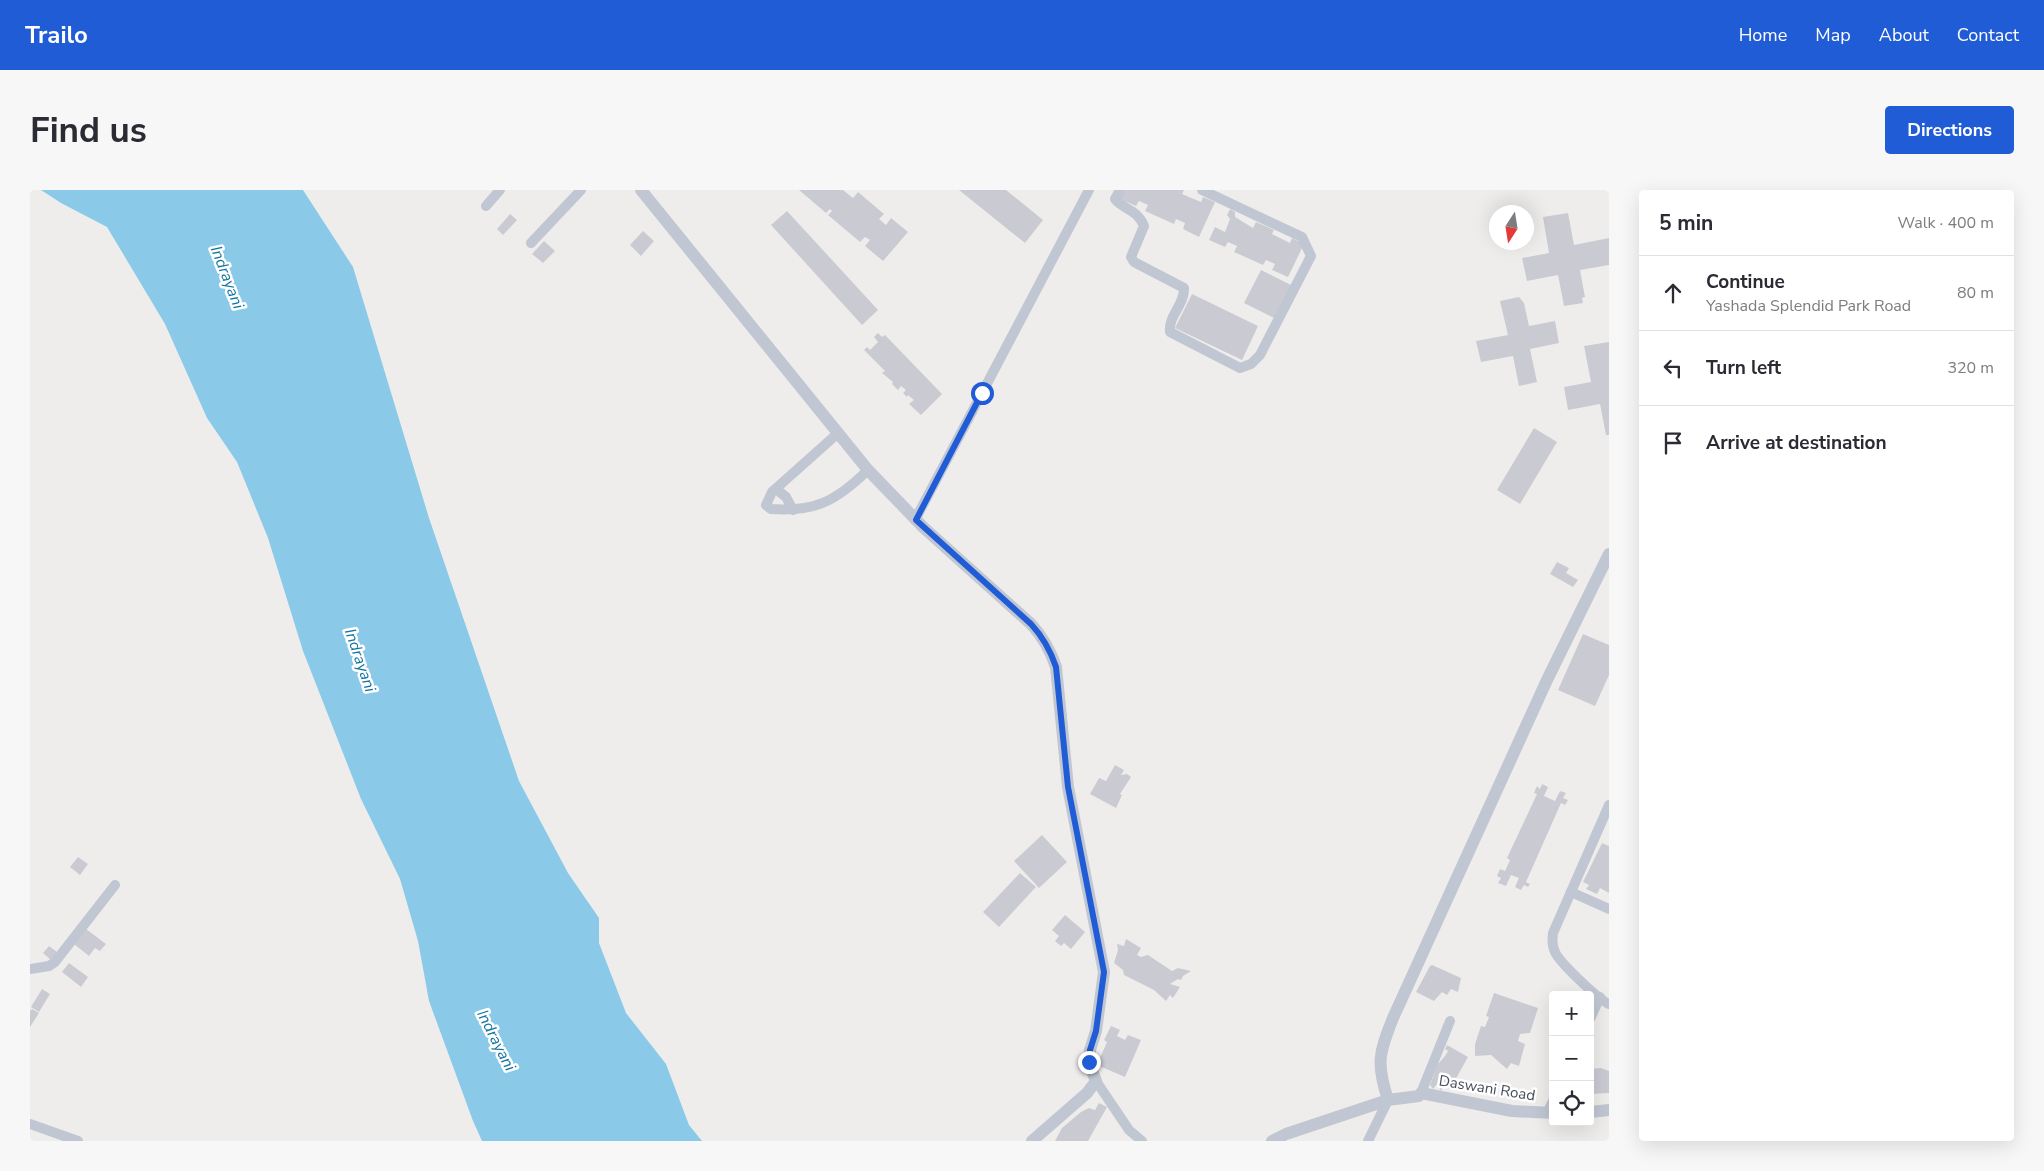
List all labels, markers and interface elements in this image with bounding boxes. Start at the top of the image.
text: Trailo [25,19,88,51]
text: Home [1739,23,1787,47]
text: Map [1815,23,1851,47]
text: About [1879,23,1929,47]
text: Contact [1957,23,2019,47]
button: Directions [1885,106,2014,154]
text: Find us [30,107,147,154]
north arrow [1489,205,1534,250]
text: 5 min [1659,209,1713,237]
text: Walk · 400 m [1898,212,1994,234]
water label: Indrayani [205,243,249,312]
text: Continue [1706,269,1785,295]
icon: ahead [1659,279,1687,307]
text: 80 m [1957,282,1994,304]
text: Yashada Splendid Park Road [1706,295,1911,317]
icon: left [1659,354,1687,382]
text: Turn left [1706,355,1781,381]
text: 320 m [1947,357,1994,379]
route start [971,382,994,405]
icon: arrive [1659,429,1687,457]
text: Arrive at destination [1706,430,1887,456]
water label: Indrayani [339,626,381,695]
map controls [1549,991,1594,1126]
button: + [1549,991,1594,1036]
water label: Indrayani [471,1006,521,1075]
button: − [1549,1036,1594,1081]
route end [1078,1051,1101,1074]
street label: Daswani Road [1437,1071,1537,1105]
button: locate [1549,1081,1594,1126]

